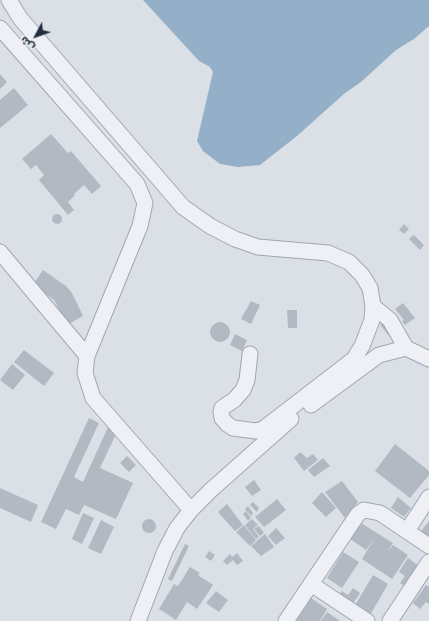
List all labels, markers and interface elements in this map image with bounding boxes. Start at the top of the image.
north arrow [16,16,56,56]
text: ش [17,34,36,54]

